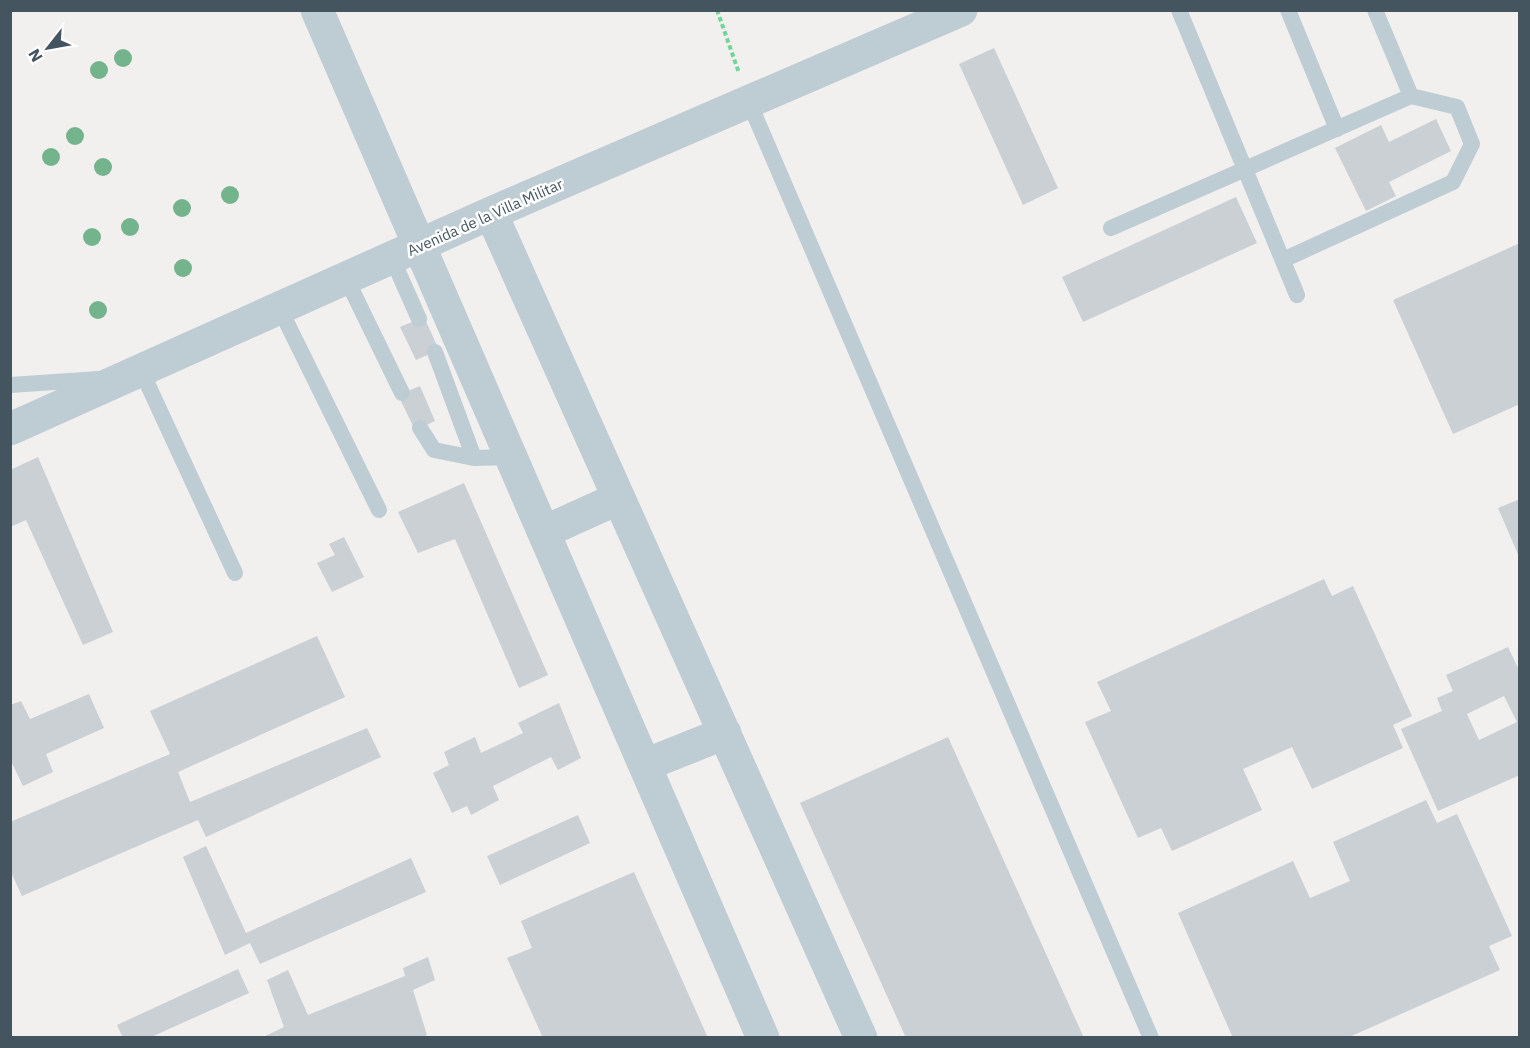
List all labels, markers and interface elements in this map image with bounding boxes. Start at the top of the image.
north arrow [18,18,78,78]
text: N [24,46,47,66]
street label: Avenida de la Villa Militar [404,174,566,260]

